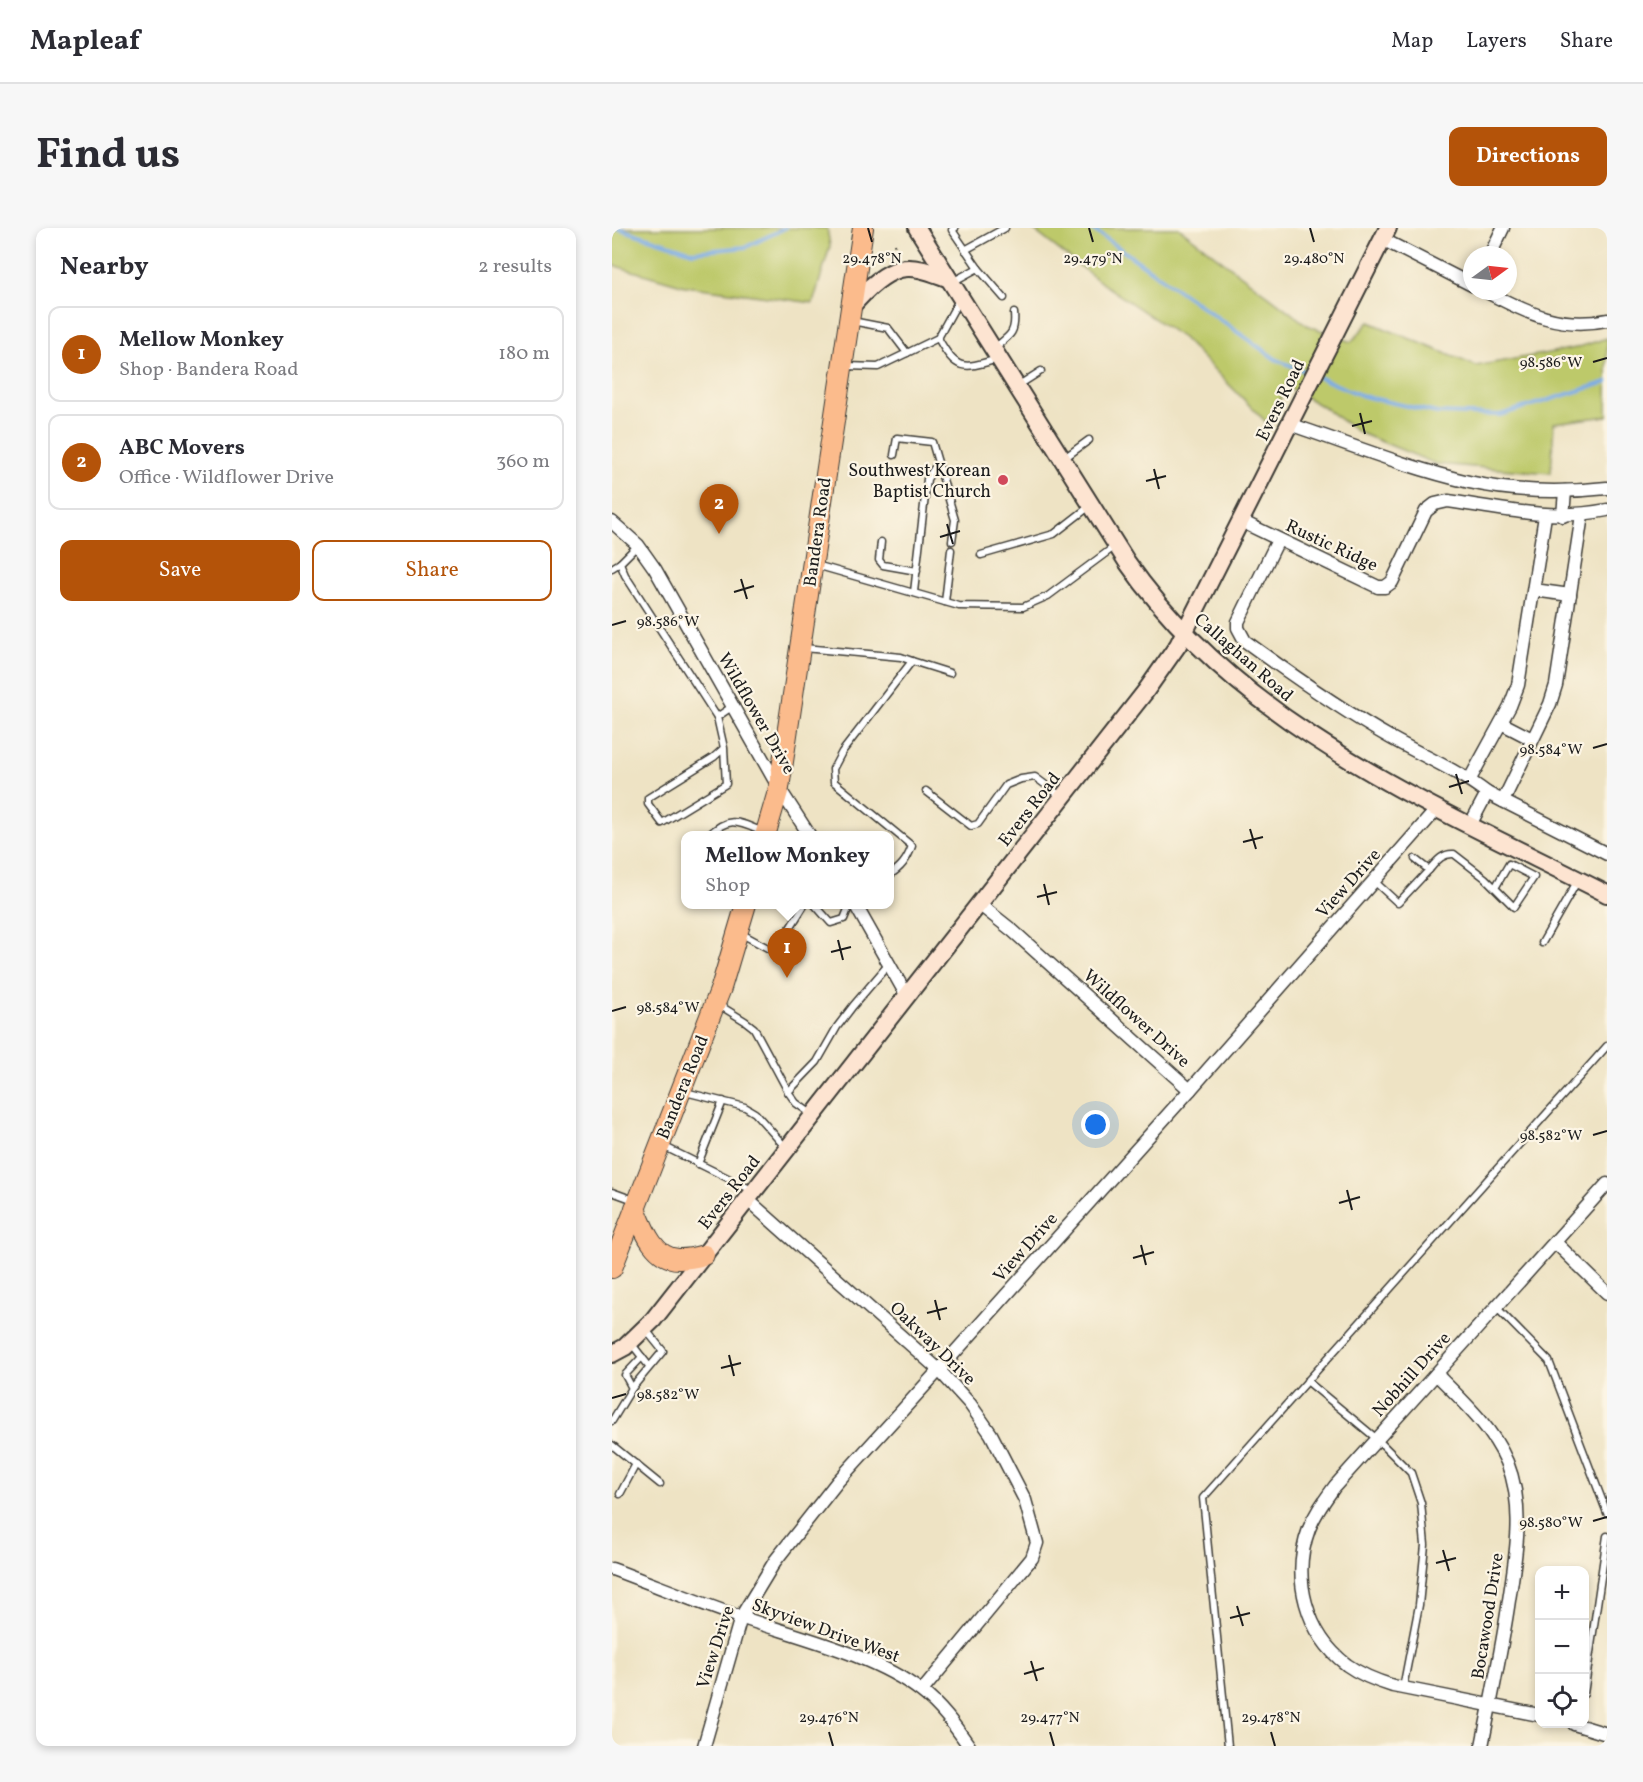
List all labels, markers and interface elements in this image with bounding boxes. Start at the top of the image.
text: Mapleaf [30,22,140,61]
text: Map [1391,27,1433,56]
text: Layers [1466,27,1527,56]
text: Share [1560,27,1613,56]
text: Find us [36,127,180,186]
button: Directions [1449,127,1607,186]
north arrow [1463,246,1517,300]
text: Nearby [60,249,149,285]
text: 29.478°N [842,249,902,270]
text: 29.479°N [1063,249,1123,270]
text: 29.480°N [1284,249,1344,270]
text: 2 results [478,253,552,281]
text: Mellow Monkey [119,325,284,356]
text: 1 [77,340,86,368]
text: 180 m [498,340,550,368]
text: 98.586°W [1520,353,1582,374]
text: Shop · Bandera Road [119,356,299,384]
street label: Evers Road [1251,356,1312,446]
text: ABC Movers [119,433,245,464]
text: 2 [76,448,87,476]
text: 360 m [496,448,550,476]
place label: Southwest Korean Baptist Church [848,459,991,505]
text: Office · Wildflower Drive [119,464,334,492]
marker: Southwest Korean Baptist Church [996,473,1010,487]
street label: Bandera Road [798,476,839,589]
pin: 2 [700,484,738,534]
street label: Rustic Ridge [1281,514,1382,579]
button: Save [60,540,300,601]
button: Share [312,540,552,601]
street label: Callaghan Road [1188,608,1298,708]
text: 98.586°W [637,612,699,633]
street label: Wildflower Drive [711,648,801,779]
text: 98.584°W [1520,740,1582,761]
street label: Evers Road [993,767,1067,852]
popup [681,831,894,909]
text: Mellow Monkey [705,841,870,872]
street label: View Drive [1311,844,1387,924]
text: Shop [705,872,750,900]
pin: 1 [768,928,807,978]
street label: Wildflower Drive [1077,964,1195,1074]
text: 98.584°W [637,998,699,1019]
street label: Bandera Road [651,1032,716,1143]
your location [1081,1110,1110,1139]
text: 98.582°W [1520,1126,1582,1147]
street label: Evers Road [693,1150,767,1235]
street label: View Drive [988,1208,1064,1288]
street label: Oakway Drive [883,1297,981,1392]
street label: Nobhill Drive [1367,1327,1457,1423]
text: 98.582°W [637,1385,699,1406]
text: 98.580°W [1519,1513,1583,1534]
street label: Bocawood Drive [1466,1551,1511,1681]
map controls [1535,1566,1589,1728]
button: + [1535,1566,1589,1620]
street label: Skyview Drive West [748,1593,903,1670]
street label: View Drive [691,1603,742,1692]
button: − [1535,1620,1589,1674]
button: locate [1535,1674,1589,1728]
text: 29.476°N [799,1708,859,1729]
text: 29.477°N [1020,1708,1080,1729]
text: 29.478°N [1241,1708,1301,1729]

